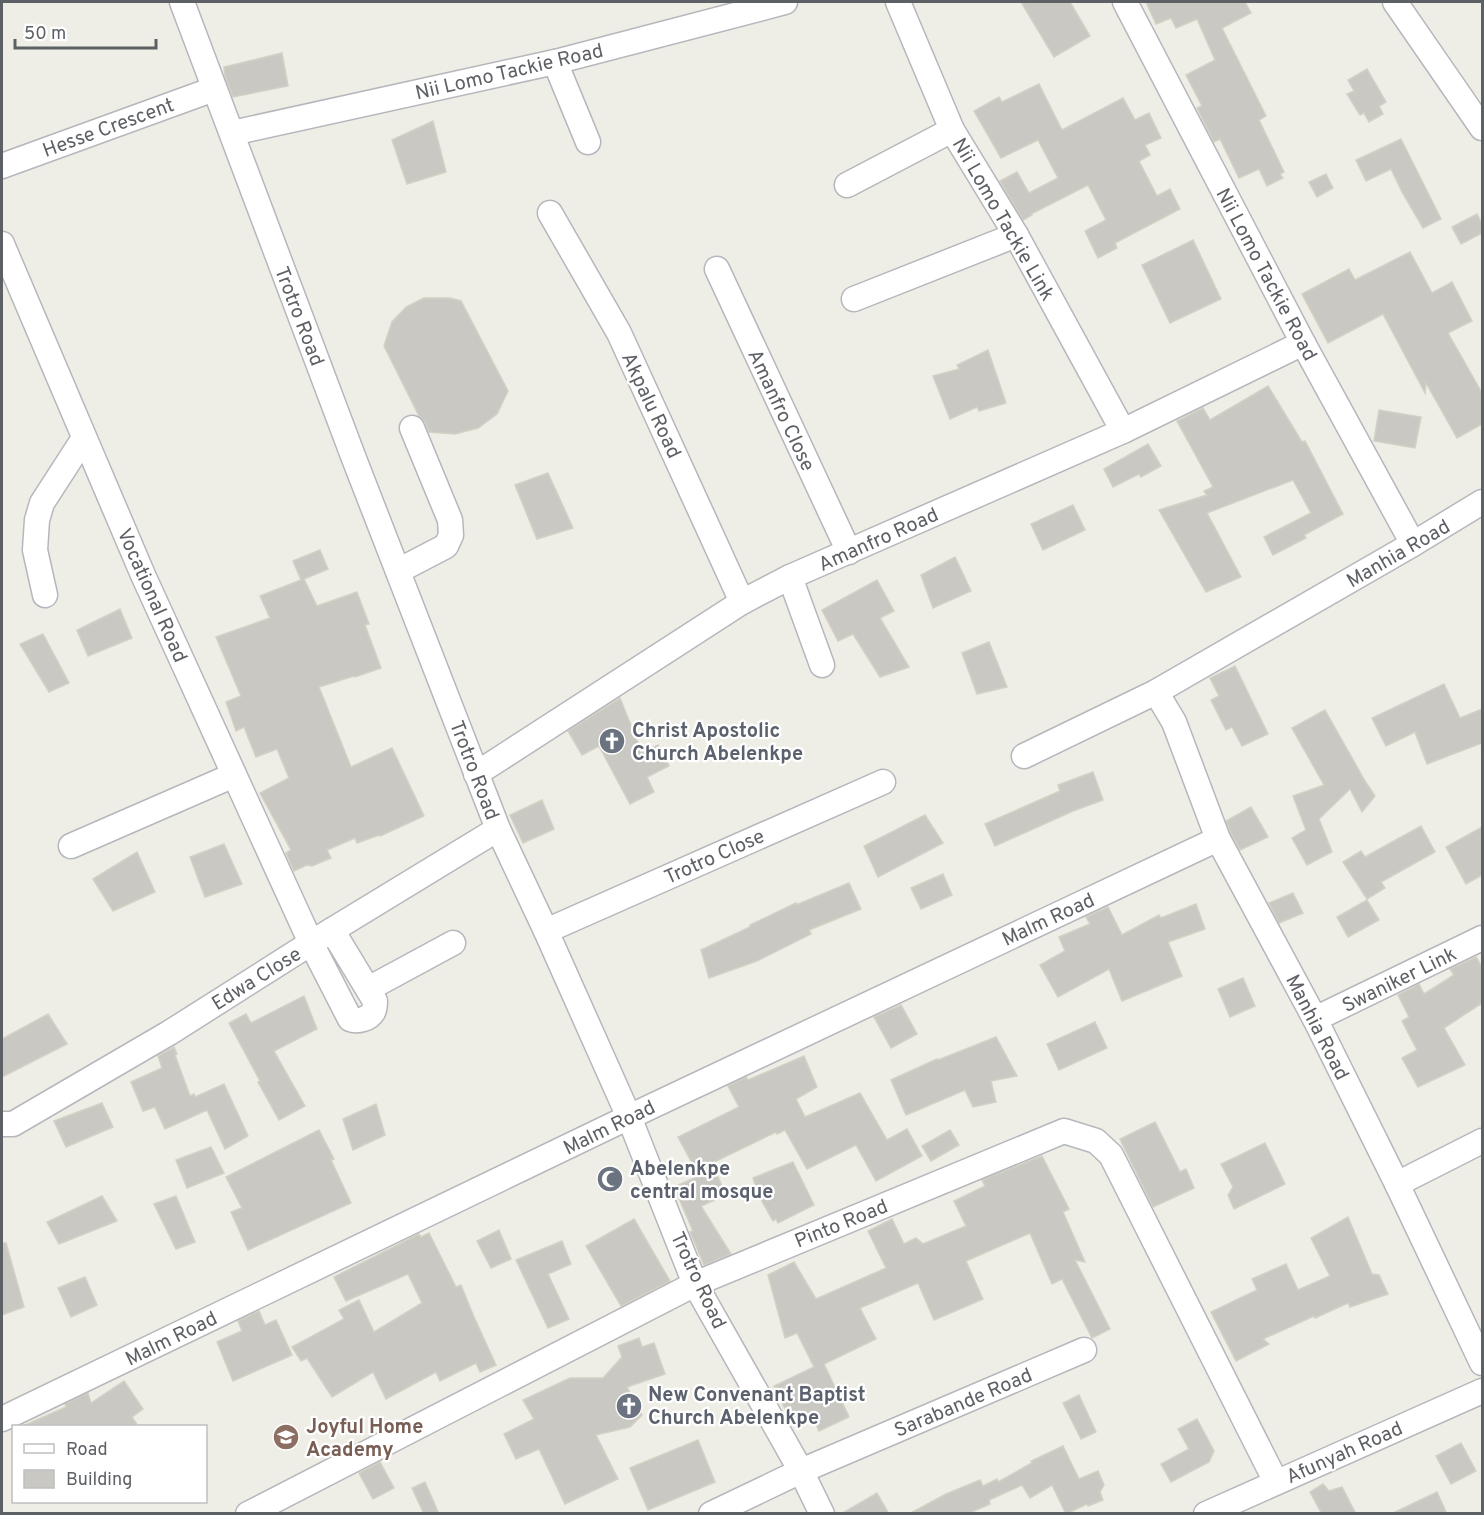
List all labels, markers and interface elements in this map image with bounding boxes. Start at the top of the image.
scale bar [15,12,156,50]
text: 50 m [24,23,66,46]
street label: Nii Lomo Tackie Road [413,39,606,107]
street label: Hesse Crescent [39,93,178,165]
street label: Nii Lomo Tackie Link [945,134,1060,306]
street label: Nii Lomo Tackie Road [1209,184,1322,366]
street label: Trotro Road [267,263,329,370]
street label: Amanfro Close [741,346,820,476]
street label: Akpalu Road [614,349,686,463]
street label: Amanfro Road [815,503,943,579]
street label: Manhia Road [1343,515,1455,595]
street label: Vocational Road [110,525,192,667]
street label: Trotro Road [442,717,504,824]
place label: Christ Apostolic Church Abelenkpe [632,719,803,768]
church icon: Christ Apostolic Church Abelenkpe [597,726,627,756]
street label: Trotro Close [661,824,769,891]
street label: Malm Road [998,888,1099,954]
street label: Edwa Close [207,942,307,1017]
street label: Swaniker Link [1338,942,1461,1020]
street label: Manhia Road [1278,971,1354,1085]
street label: Malm Road [560,1095,660,1162]
place label: Abelenkpe central mosque [630,1157,773,1206]
mosque icon: Abelenkpe central mosque [595,1164,625,1194]
street label: Pinto Road [791,1194,892,1255]
street label: Trotro Road [663,1228,731,1334]
street label: Malm Road [122,1306,222,1373]
street label: Sarabande Road [891,1363,1037,1445]
place label: New Convenant Baptist Church Abelenkpe [648,1383,866,1432]
church icon: New Convenant Baptist Church Abelenkpe [614,1391,644,1421]
place label: Joyful Home Academy [306,1415,423,1464]
street label: Afunyah Road [1282,1416,1407,1491]
school or university icon: Joyful Home Academy [271,1422,301,1452]
legend [12,1425,207,1503]
text: Road [66,1439,108,1462]
text: Building [66,1469,132,1492]

